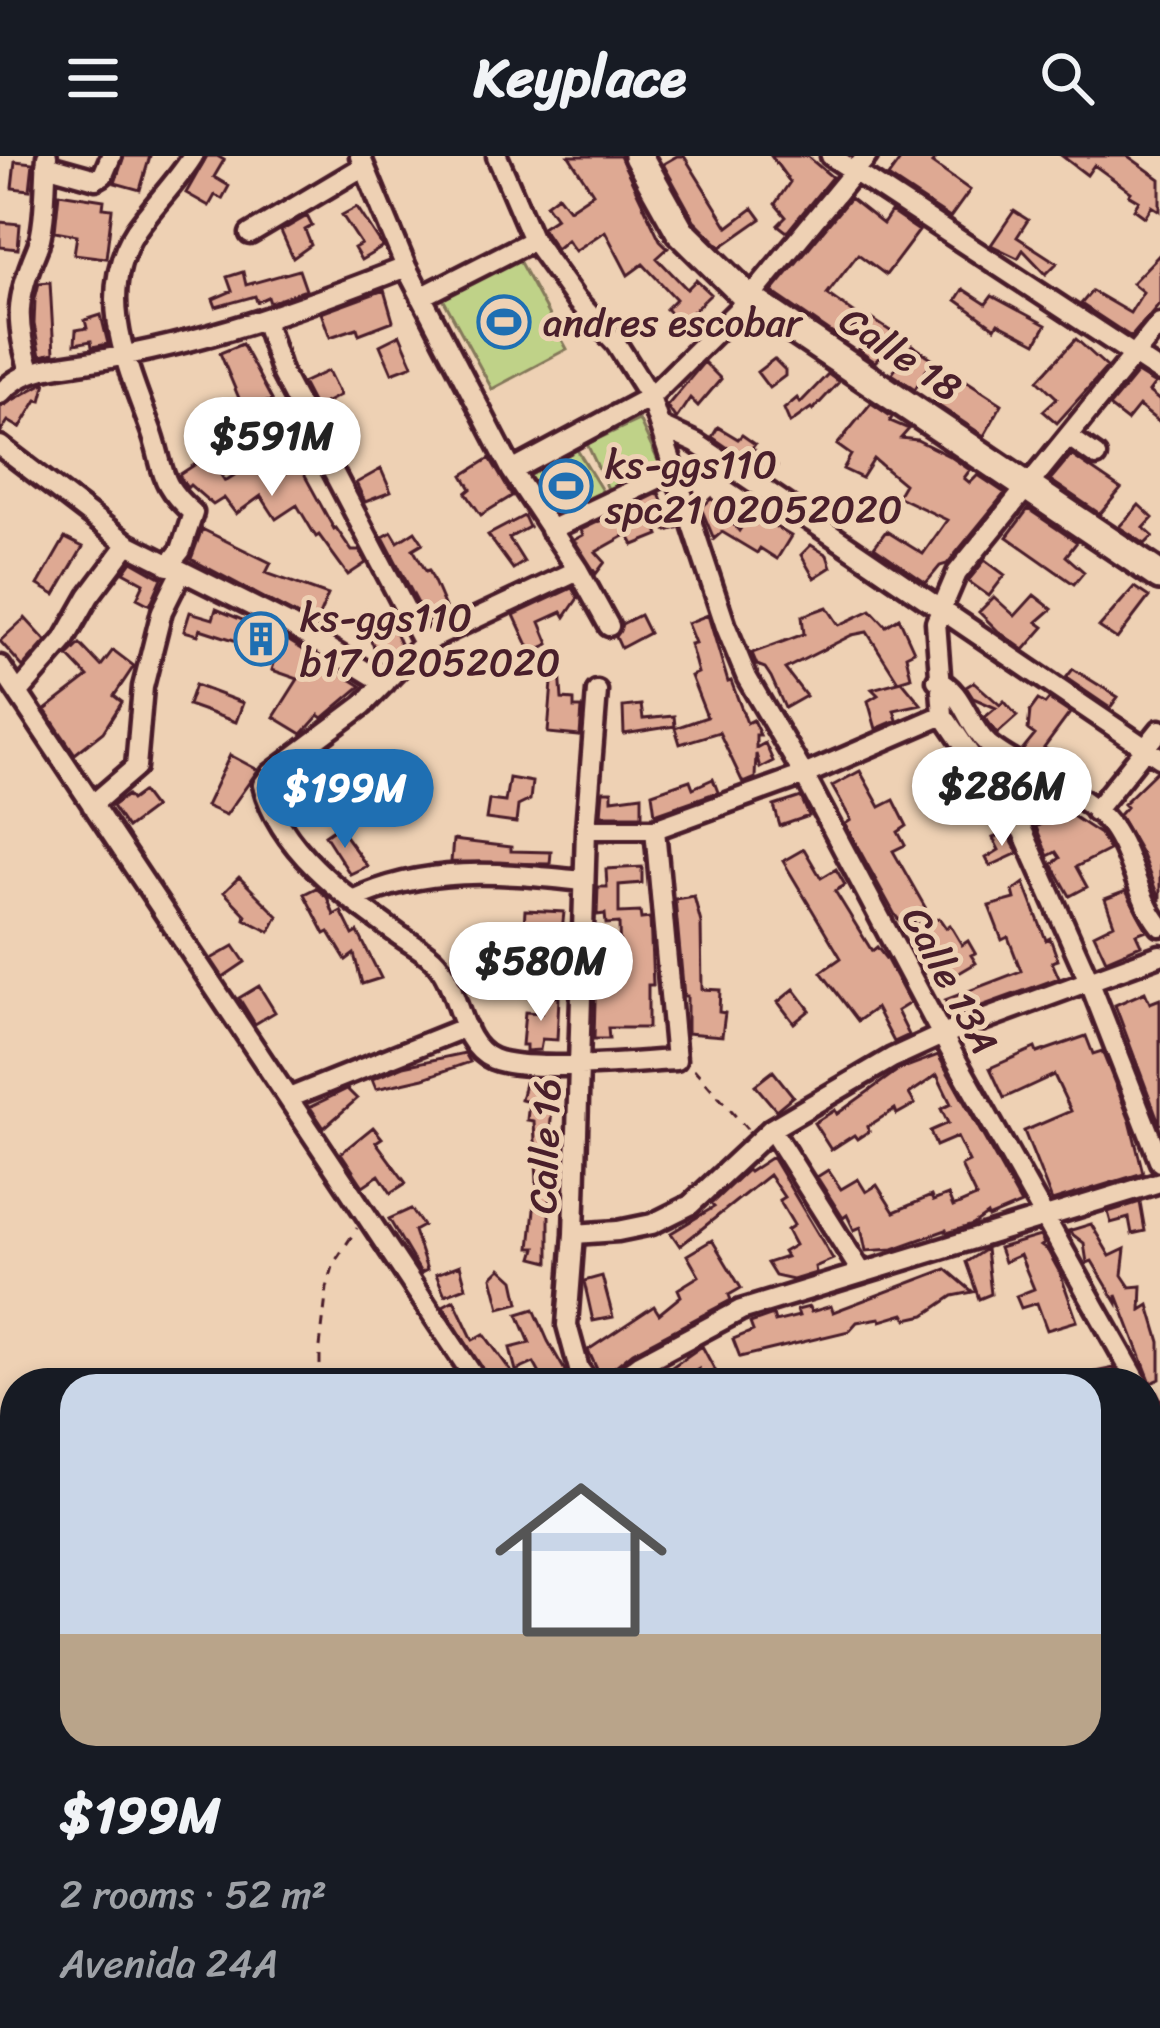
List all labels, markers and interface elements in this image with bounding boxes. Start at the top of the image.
text: Keyplace [474,30,686,126]
icon: menu [60,45,126,111]
icon: search [1034,45,1100,111]
street label: Calle 18 [825,287,977,420]
place label: andres escobar [543,288,803,357]
sports icon: andres escobar [476,294,532,350]
pin: $591M [188,397,356,499]
text: $591M [211,401,333,470]
place label: ks-ggs110 spc21 02052020 [604,430,902,544]
sports icon: ks-ggs110 spc21 02052020 [538,458,594,514]
place label: ks-ggs110 b17 02052020 [300,583,560,697]
building icon: ks-ggs110 b17 02052020 [233,611,289,667]
pin: $286M [918,747,1086,849]
pin: $199M [261,749,429,851]
text: $286M [939,751,1065,820]
text: $199M [284,753,406,822]
street label: Calle 13A [883,893,1019,1067]
pin: $580M [457,922,625,1024]
text: $580M [476,926,606,995]
street label: Calle 16 [508,1077,581,1215]
icon: home [473,1452,689,1668]
text: $199M [60,1770,220,1860]
text: 2 rooms · 52 m² [60,1860,327,1929]
text: Avenida 24A [60,1929,278,1998]

